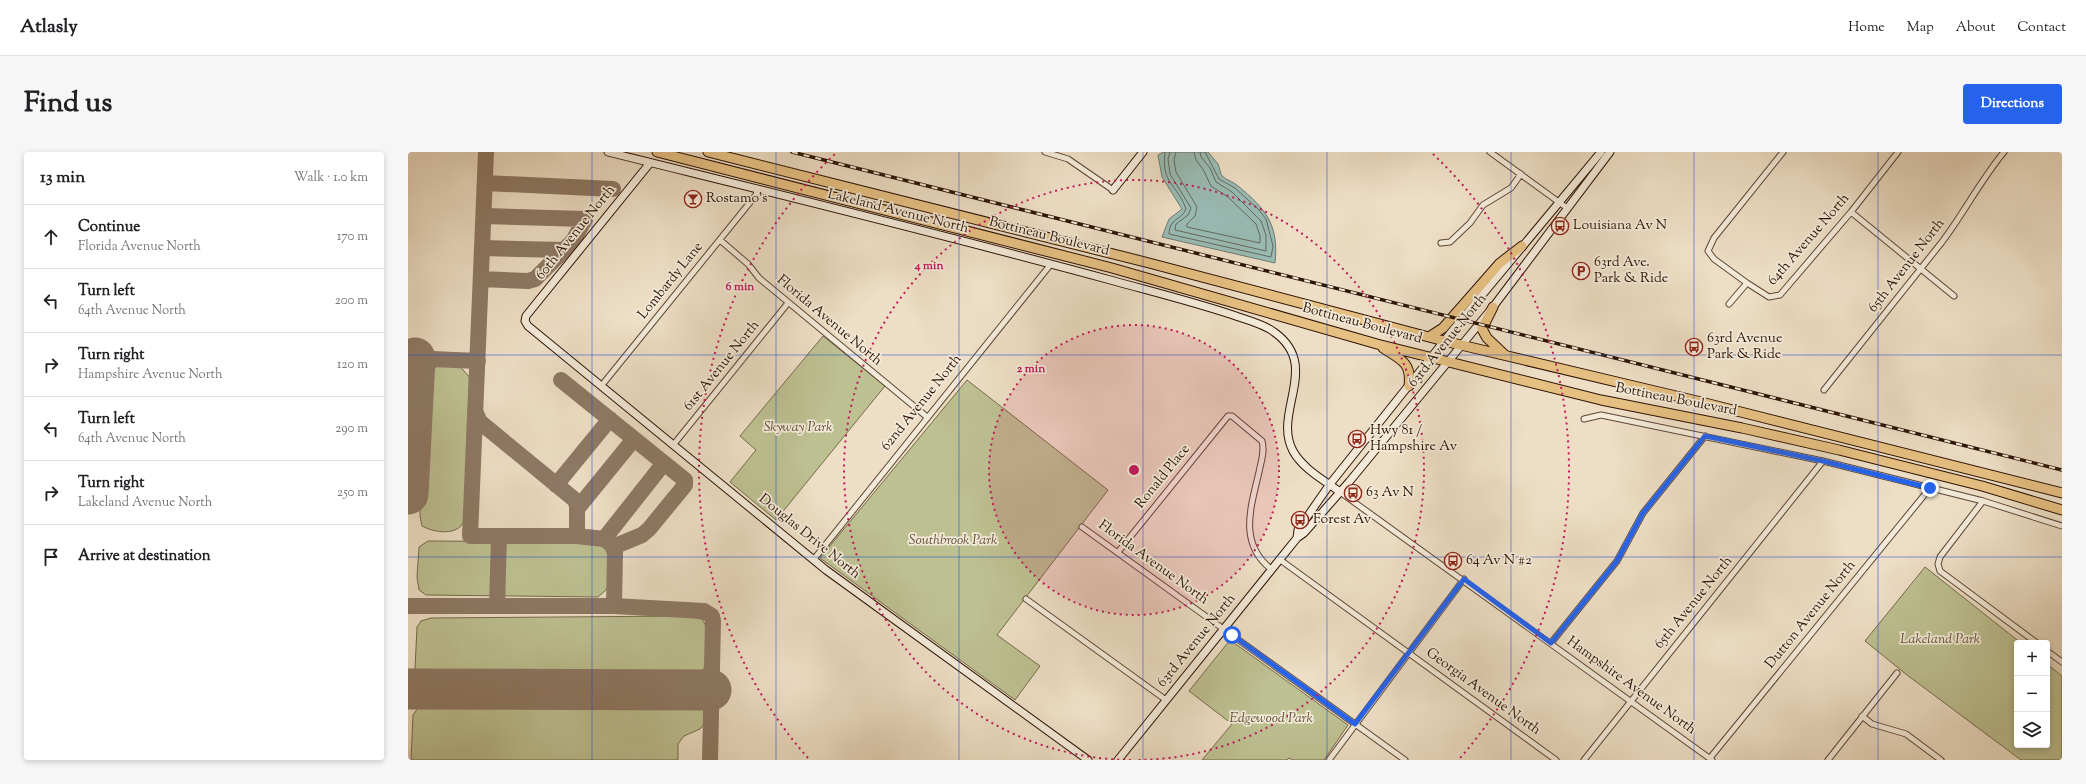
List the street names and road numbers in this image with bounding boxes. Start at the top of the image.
street label: 60th Avenue North [531,181,621,285]
street label: Lakeland Avenue North [825,185,971,239]
street label: 64th Avenue North [1763,190,1855,290]
street label: Bottineau Boulevard [987,212,1111,262]
street label: 65th Avenue North [1864,215,1950,317]
street label: Lombardy Lane [634,238,708,324]
street label: Florida Avenue North [772,271,886,371]
street label: 63rd Avenue North [1404,290,1492,392]
street label: Bottineau Boulevard [1300,298,1424,350]
street label: 61st Avenue North [679,316,765,416]
street label: 62nd Avenue North [877,350,967,456]
street label: Bottineau Boulevard [1614,378,1738,422]
street label: Ronald Place [1131,441,1195,513]
street label: Douglas Drive North [754,490,864,584]
street label: Florida Avenue North [1094,516,1212,610]
street label: 65th Avenue North [1650,552,1738,654]
street label: Dutton Avenue North [1761,557,1861,673]
street label: 63rd Avenue North [1153,590,1241,692]
street label: Hampshire Avenue North [1562,632,1700,740]
street label: Georgia Avenue North [1421,643,1545,741]

